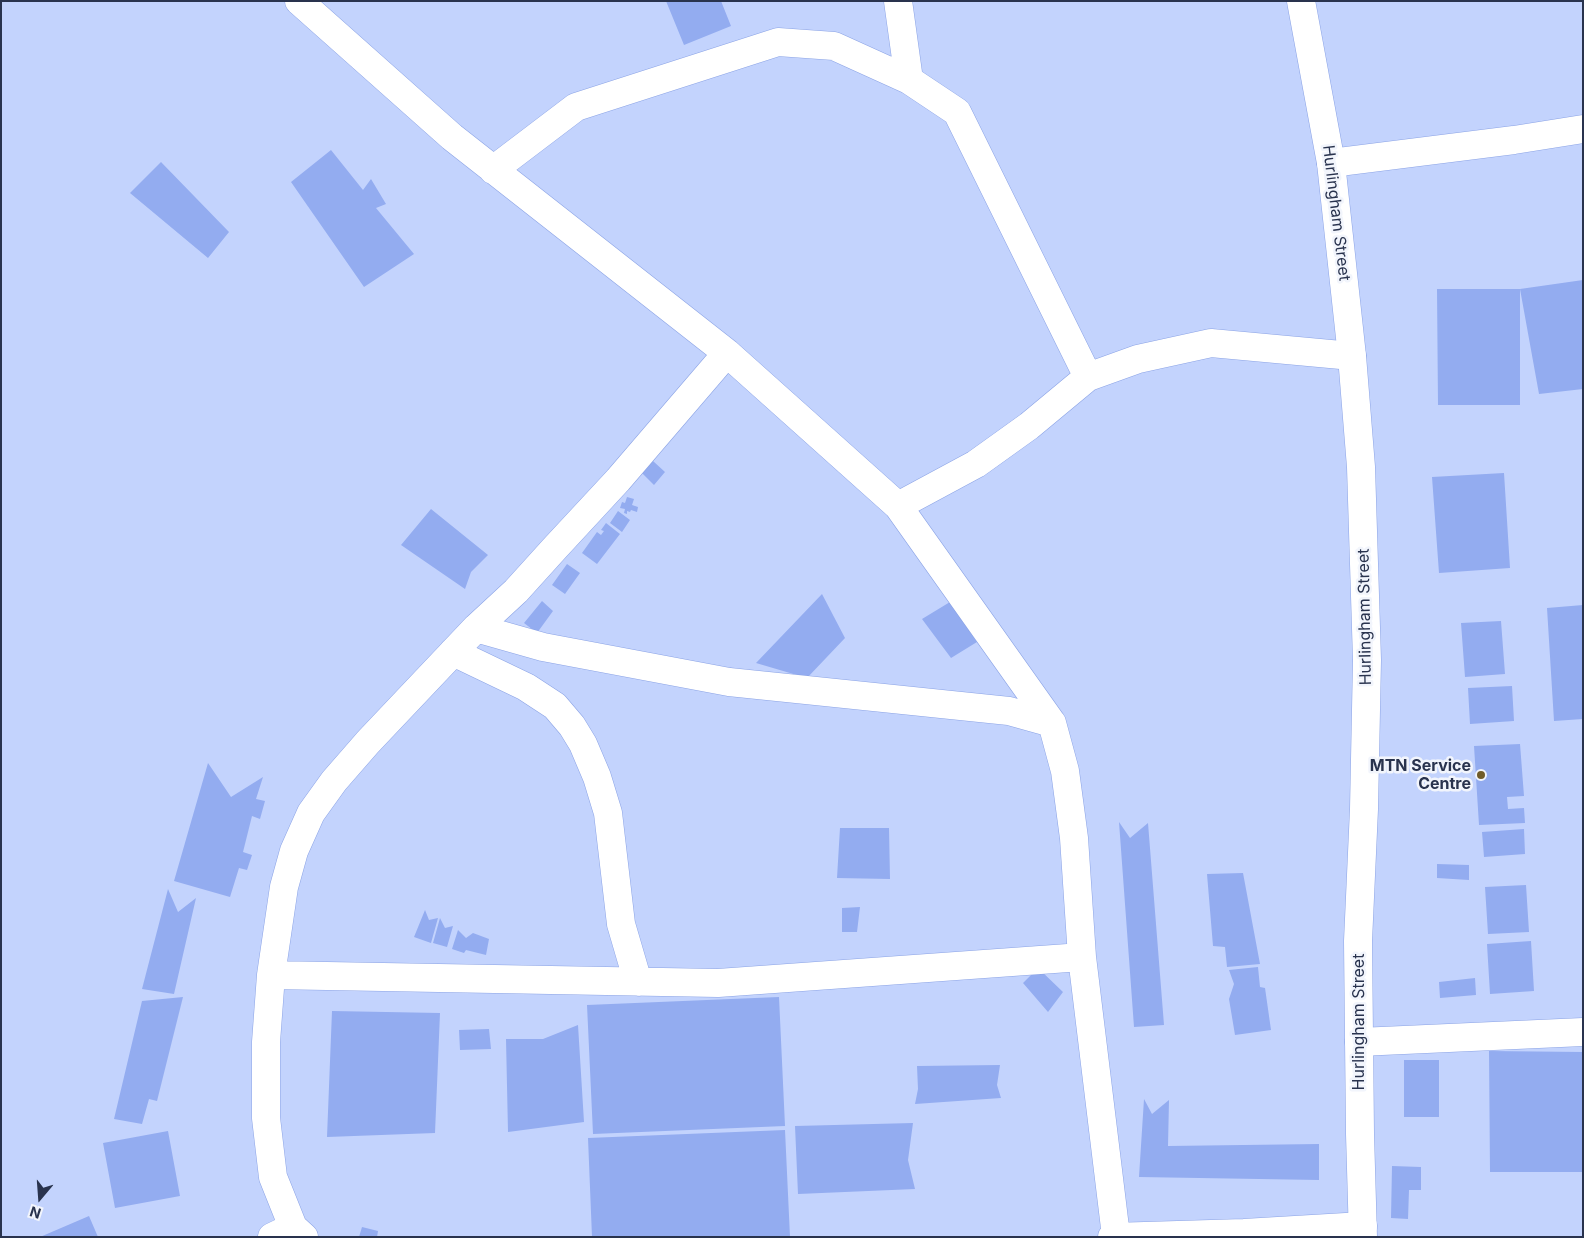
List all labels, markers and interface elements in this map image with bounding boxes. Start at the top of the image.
street label: Hurlingham Street [1318,144,1354,282]
street label: Hurlingham Street [1354,548,1376,686]
place label: MTN Service Centre [1370,756,1471,794]
marker: MTN Service Centre [1475,769,1487,781]
street label: Hurlingham Street [1349,954,1369,1090]
north arrow [15,1173,65,1223]
text: N [28,1203,43,1222]

